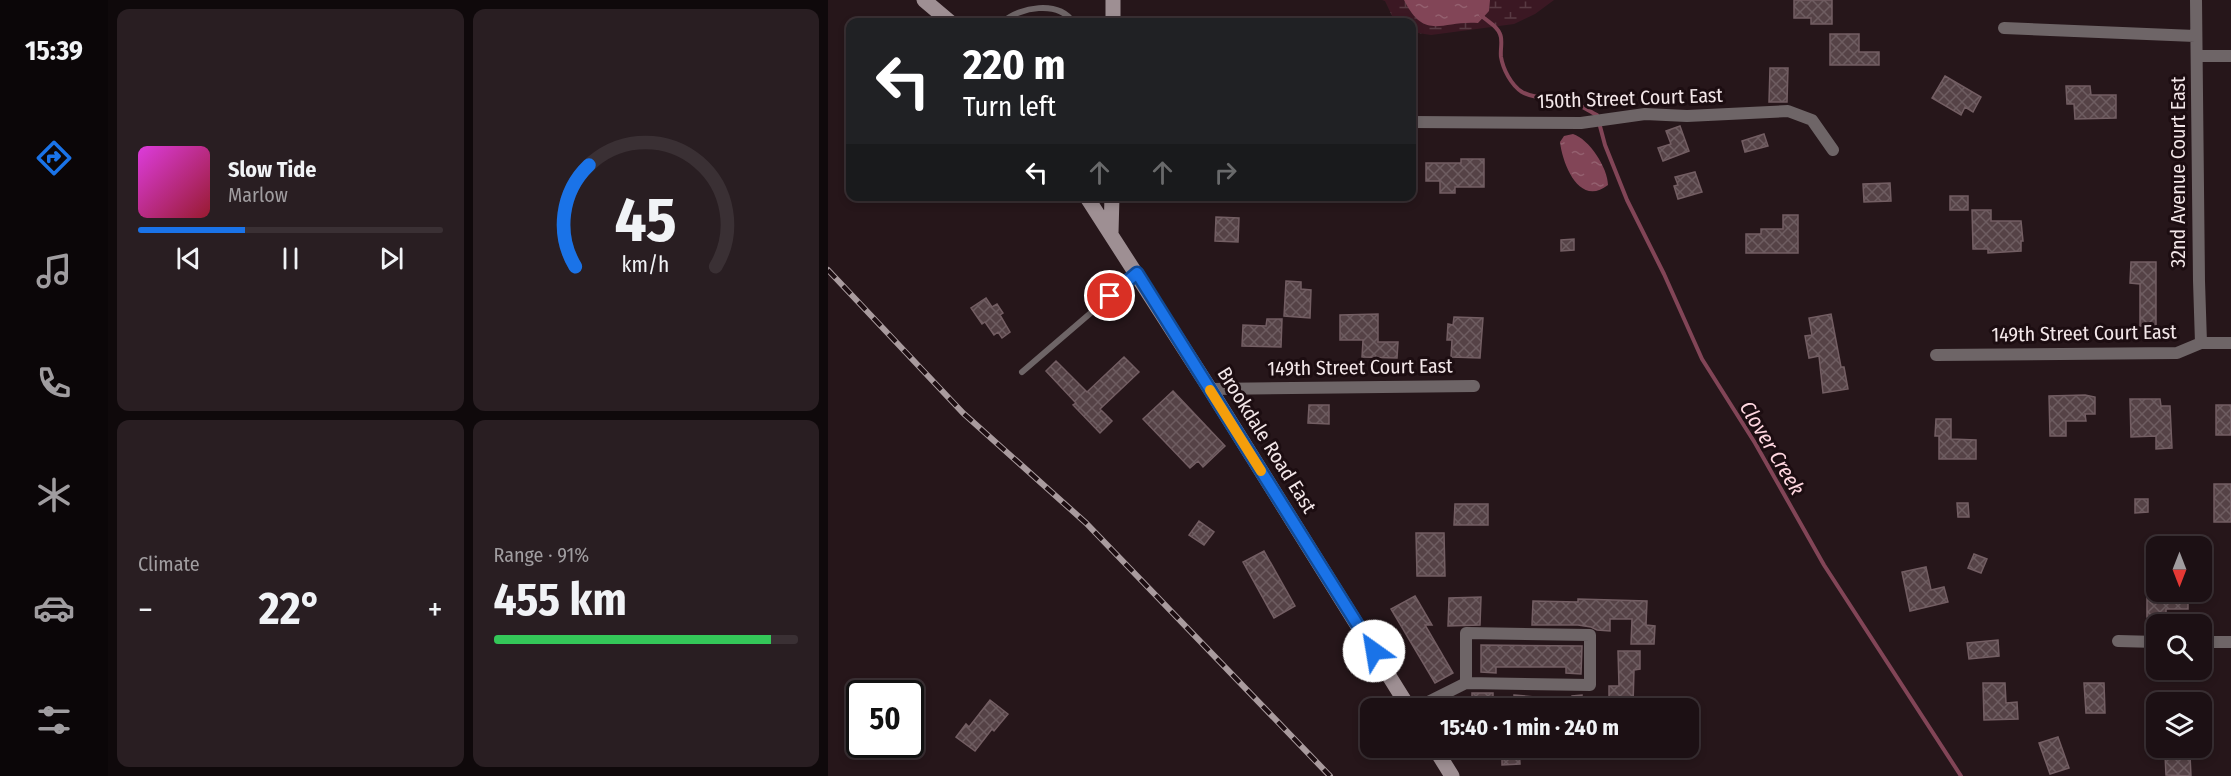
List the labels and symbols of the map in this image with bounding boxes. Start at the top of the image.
street label: 32nd Avenue Court East [2166,76,2190,268]
street label: 150th Street Court East [1537,83,1724,113]
pin [1084,270,1135,321]
street label: 149th Street Court East [1991,319,2177,347]
street label: 149th Street Court East [1267,353,1453,381]
street label: Brookdale Road East [1212,363,1322,518]
water label: Clover Creek [1734,396,1810,500]
north arrow [2146,536,2212,602]
position arrow [1342,619,1406,683]
speed limit sign: 50 [846,680,924,758]

